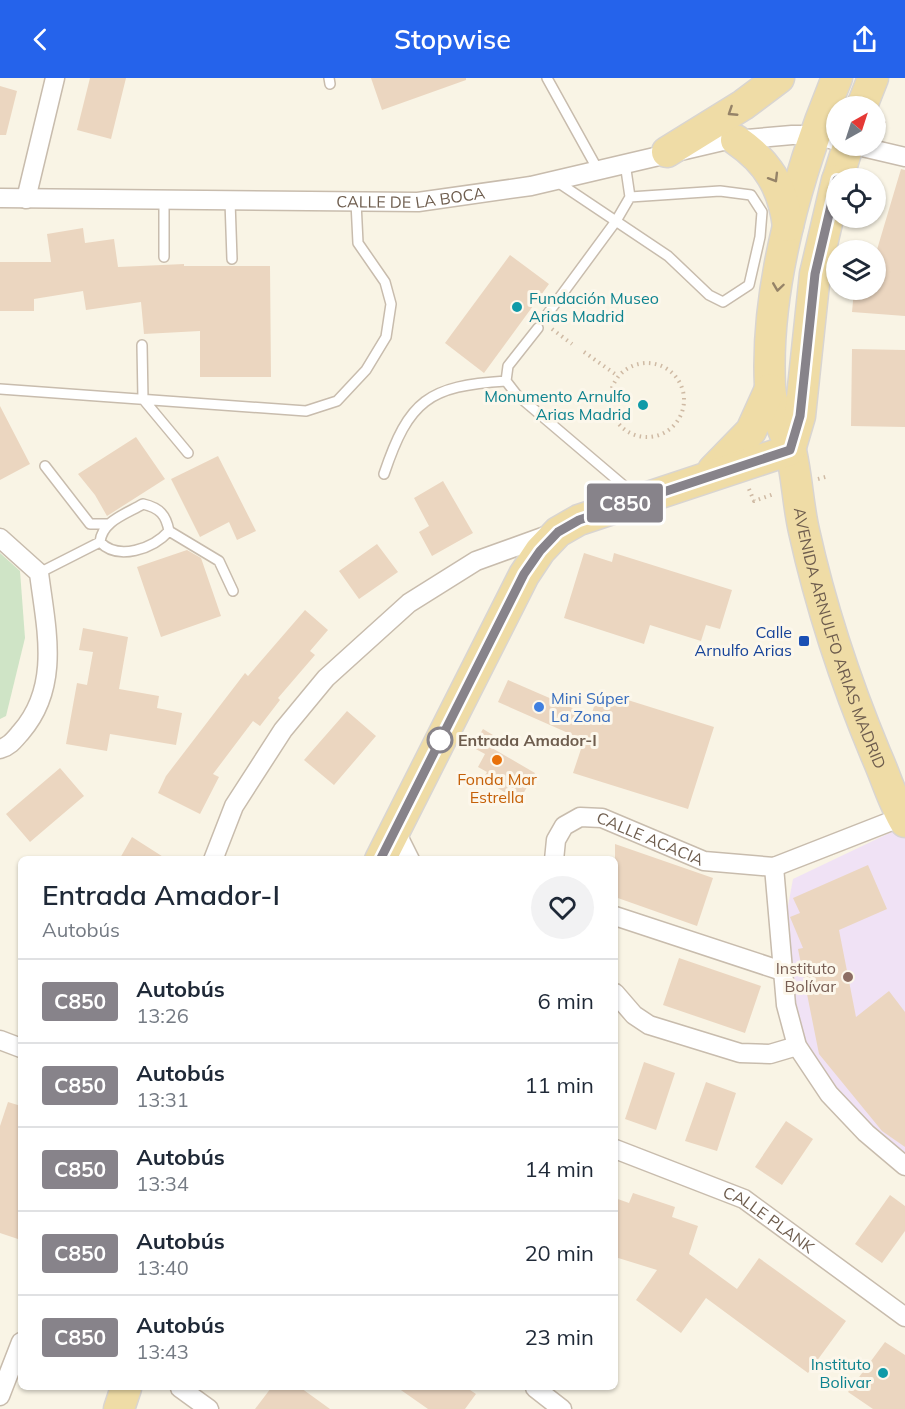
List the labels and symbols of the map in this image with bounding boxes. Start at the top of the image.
north arrow [826,96,886,156]
one-way arrow [727,105,738,116]
one-way arrow [766,172,778,182]
street label: CALLE DE LA BOCA [336,183,487,212]
one-way arrow [772,282,784,291]
place label: Fundación Museo Arias Madrid [529,288,659,326]
marker: Fundación Museo Arias Madrid [510,300,524,314]
place label: Monumento Arnulfo Arias Madrid [484,386,631,424]
marker: Monumento Arnulfo Arias Madrid [636,398,650,412]
line badge: C850 [583,484,667,522]
street label: AVENIDA ARNULFO ARIAS MADRID [790,506,891,771]
place label: Calle Arnulfo Arias [695,622,792,660]
marker: Calle Arnulfo Arias [797,634,811,648]
place label: Mini Súper La Zona [551,688,629,726]
marker: Mini Súper La Zona [532,700,546,714]
marker: Entrada Amador-I [427,727,453,753]
place label: Entrada Amador-I [458,730,597,750]
marker: Fonda Mar Estrella [490,753,504,767]
place label: Fonda Mar Estrella [457,769,537,807]
street label: CALLE ACACIA [594,807,707,870]
place label: Instituto Bolívar [776,958,836,996]
marker: Instituto Bolívar [841,970,855,984]
street label: CALLE PLANK [720,1182,819,1258]
place label: Instituto Bolivar [811,1354,871,1392]
marker: Instituto Bolivar [876,1366,890,1380]

